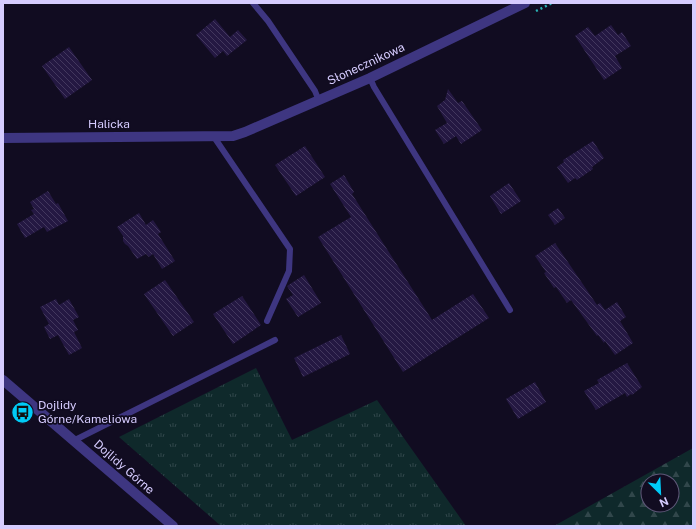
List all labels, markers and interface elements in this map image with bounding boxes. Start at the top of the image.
street label: Słonecznikowa [325,40,407,88]
street label: Halicka [88,117,130,131]
place label: Dojlidy Górne/Kameliowa [38,398,137,426]
bus stop icon: Dojlidy Górne/Kameliowa [9,399,35,425]
street label: Dojlidy Górne [91,437,157,497]
north arrow [640,473,680,513]
text: N [658,495,670,509]

